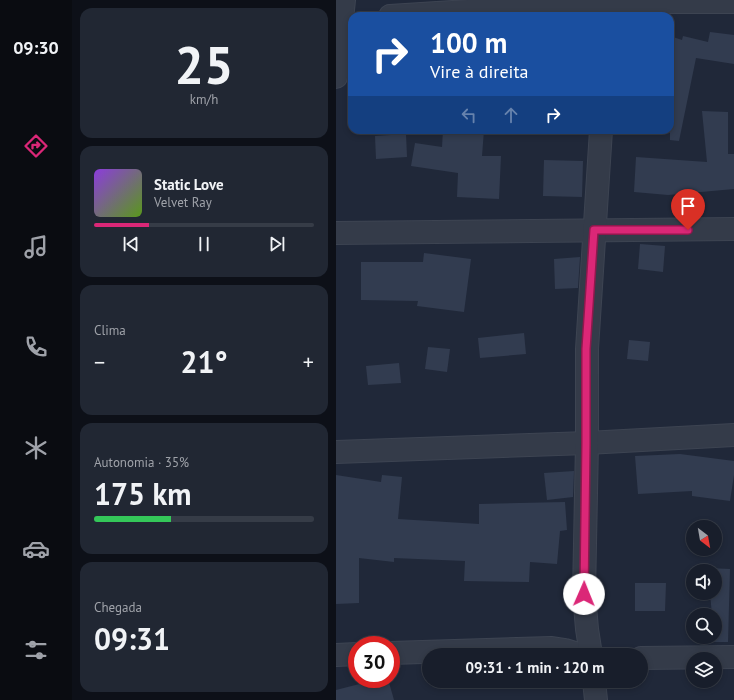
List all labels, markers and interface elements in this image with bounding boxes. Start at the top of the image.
text: 100 m [430,24,507,61]
icon: right [364,28,416,80]
text: 25 [175,31,233,98]
text: 09:30 [13,36,59,59]
text: Vire à direita [430,60,528,83]
text: km/h [190,91,218,108]
icon: left [458,104,480,126]
icon: ahead [500,104,522,126]
icon: right [542,104,564,126]
icon: directions [22,132,50,160]
text: Static Love [154,175,224,194]
pin [671,189,705,230]
text: Velvet Ray [154,194,212,211]
icon: arrive [677,195,699,217]
icon: music [22,233,50,261]
icon: previous [120,233,142,255]
icon: pause [193,233,215,255]
icon: next [266,233,288,255]
text: Clima [94,322,126,339]
icon: phone [22,333,50,361]
text: 21° [180,342,228,381]
text: − [94,348,105,376]
text: + [303,348,314,376]
icon: climate [22,434,50,462]
text: Autonomia · 35% [94,454,189,471]
text: 175 km [94,474,192,513]
north arrow [686,520,722,556]
map controls [686,520,722,688]
icon: car [22,535,50,563]
button: sound [686,564,722,600]
position arrow [563,573,605,615]
text: Chegada [94,599,142,616]
button: search [686,608,722,644]
text: 09:31 [94,619,170,658]
icon: filters [22,636,50,664]
speed limit sign: 30 [348,636,400,688]
button: layers [686,652,722,688]
text: 09:31 · 1 min · 120 m [466,658,604,677]

